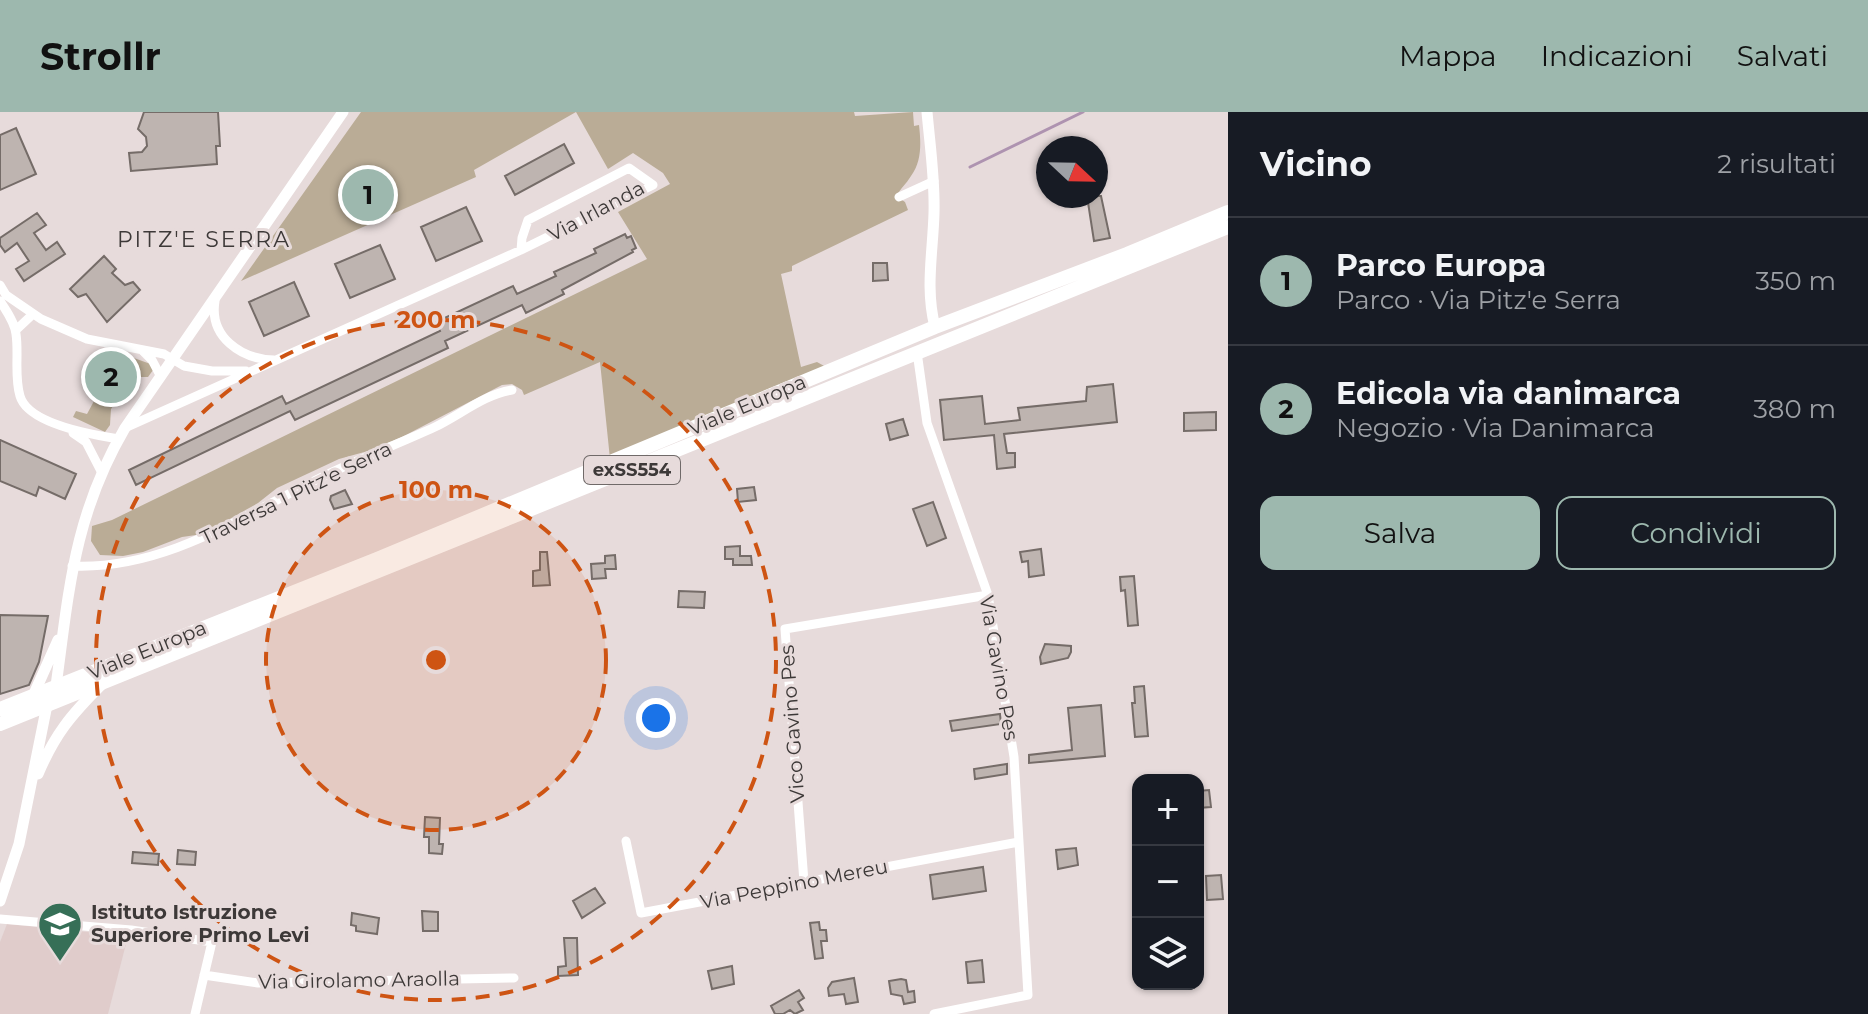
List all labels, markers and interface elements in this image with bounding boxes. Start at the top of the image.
text: Strollr [40,33,161,80]
text: Mappa [1399,39,1497,73]
text: Indicazioni [1541,39,1693,73]
text: Salvati [1737,39,1828,73]
north arrow [1036,136,1108,208]
text: Vicino [1260,143,1372,185]
text: 2 risultati [1717,148,1836,180]
pin: 1 [342,165,394,225]
street label: Via Irlanda [544,176,648,246]
district label: PITZ'E SERRA [117,226,291,253]
text: Parco Europa [1336,247,1546,284]
text: 1 [1281,265,1291,297]
text: 350 m [1755,265,1836,297]
text: Parco · Via Pitz'e Serra [1336,284,1621,316]
text: 200 m [397,305,475,334]
pin: 2 [85,347,137,407]
street label: Viale Europa [684,369,810,441]
text: Edicola via danimarca [1336,375,1681,412]
text: 2 [1278,393,1294,425]
text: 380 m [1753,393,1836,425]
text: Negozio · Via Danimarca [1336,412,1655,444]
street label: Traversa 1 Pitz'e Serra [196,436,396,550]
road number: exSS554 [584,456,680,484]
text: 100 m [399,475,473,504]
button: Salva [1260,496,1540,570]
button: Condividi [1556,496,1836,570]
street label: Via Gavino Pes [974,594,1024,742]
street label: Viale Europa [84,615,210,685]
street label: Vico Gavino Pes [774,644,809,804]
centre of rings [422,646,450,674]
your location [636,698,676,738]
map controls [1132,774,1204,990]
button: + [1132,774,1204,846]
button: − [1132,846,1204,918]
street label: Via Peppino Mereu [698,854,890,914]
school or university icon: Istituto Istruzione Superiore Primo Levi [36,900,84,963]
place label: Istituto Istruzione Superiore Primo Levi [91,900,310,947]
button: layers [1132,918,1204,990]
street label: Via Girolamo Araolla [258,966,460,994]

